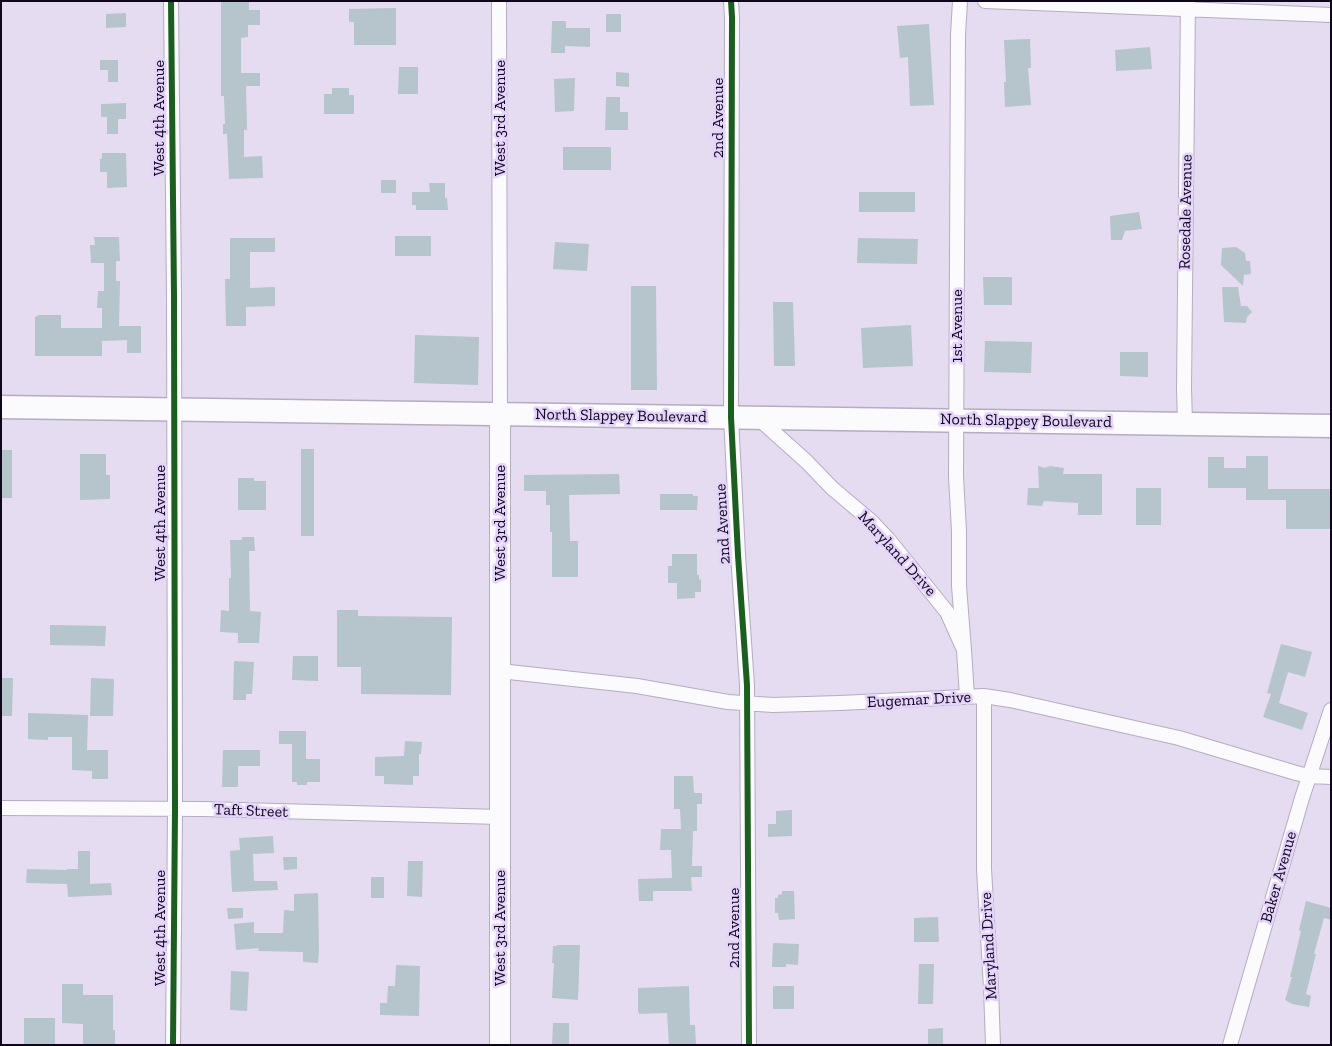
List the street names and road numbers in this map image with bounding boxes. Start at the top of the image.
street label: West 4th Avenue [149,60,169,176]
street label: West 3rd Avenue [490,60,510,176]
street label: 2nd Avenue [708,78,728,158]
street label: Rosedale Avenue [1175,154,1197,270]
street label: 1st Avenue [947,289,967,363]
street label: North Slappey Boulevard [535,405,707,427]
street label: North Slappey Boulevard [940,410,1112,432]
street label: West 4th Avenue [150,465,170,581]
street label: West 3rd Avenue [490,465,510,581]
street label: 2nd Avenue [711,483,735,565]
street label: Maryland Drive [854,508,940,600]
street label: Eugemar Drive [866,688,972,712]
street label: Taft Street [214,800,288,822]
street label: Baker Avenue [1257,829,1301,925]
street label: West 4th Avenue [150,870,170,986]
street label: West 3rd Avenue [490,870,510,986]
street label: 2nd Avenue [724,888,744,968]
street label: Maryland Drive [977,892,1001,1000]

